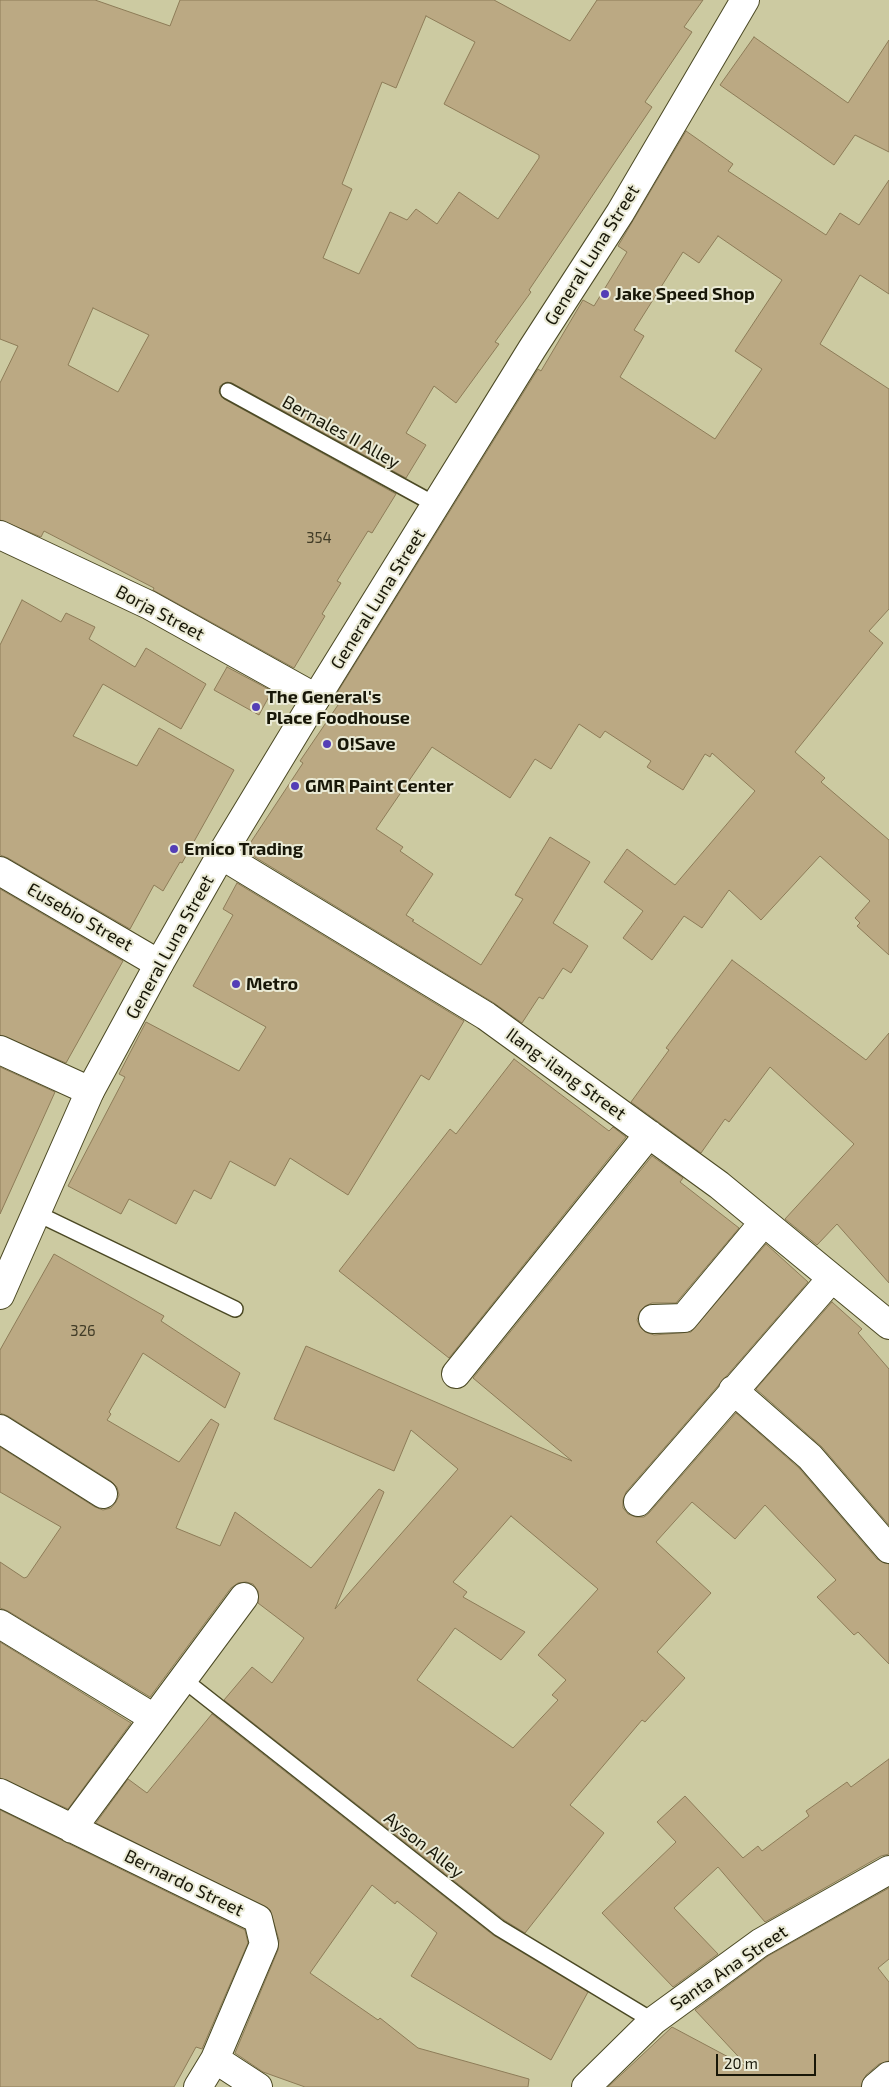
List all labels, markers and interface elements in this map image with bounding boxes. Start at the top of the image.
street label: General Luna Street [540,181,644,329]
place label: Jake Speed Shop [615,283,755,305]
marker: Jake Speed Shop [599,288,611,300]
street label: Bernales II Alley [278,391,404,473]
street label: General Luna Street [326,525,430,673]
house number: 354 [306,529,332,547]
street label: Borja Street [112,581,208,645]
place label: The General's Place Foodhouse [266,686,410,729]
marker: The General's Place Foodhouse [250,701,262,713]
place label: O!Save [337,733,396,755]
marker: O!Save [321,738,333,750]
place label: GMR Paint Center [305,775,454,797]
marker: GMR Paint Center [289,780,301,792]
place label: Emico Trading [184,838,303,860]
marker: Emico Trading [168,843,180,855]
street label: General Luna Street [121,871,219,1023]
street label: Eusebio Street [23,878,137,956]
place label: Metro [246,973,298,995]
marker: Metro [230,978,242,990]
street label: Ilang-ilang Street [502,1023,630,1125]
house number: 326 [70,1322,96,1340]
street label: Ayson Alley [380,1807,468,1883]
street label: Bernardo Street [121,1845,247,1921]
street label: Santa Ana Street [666,1921,792,2015]
scale bar [719,2044,819,2076]
text: 20 m [724,2054,758,2072]

